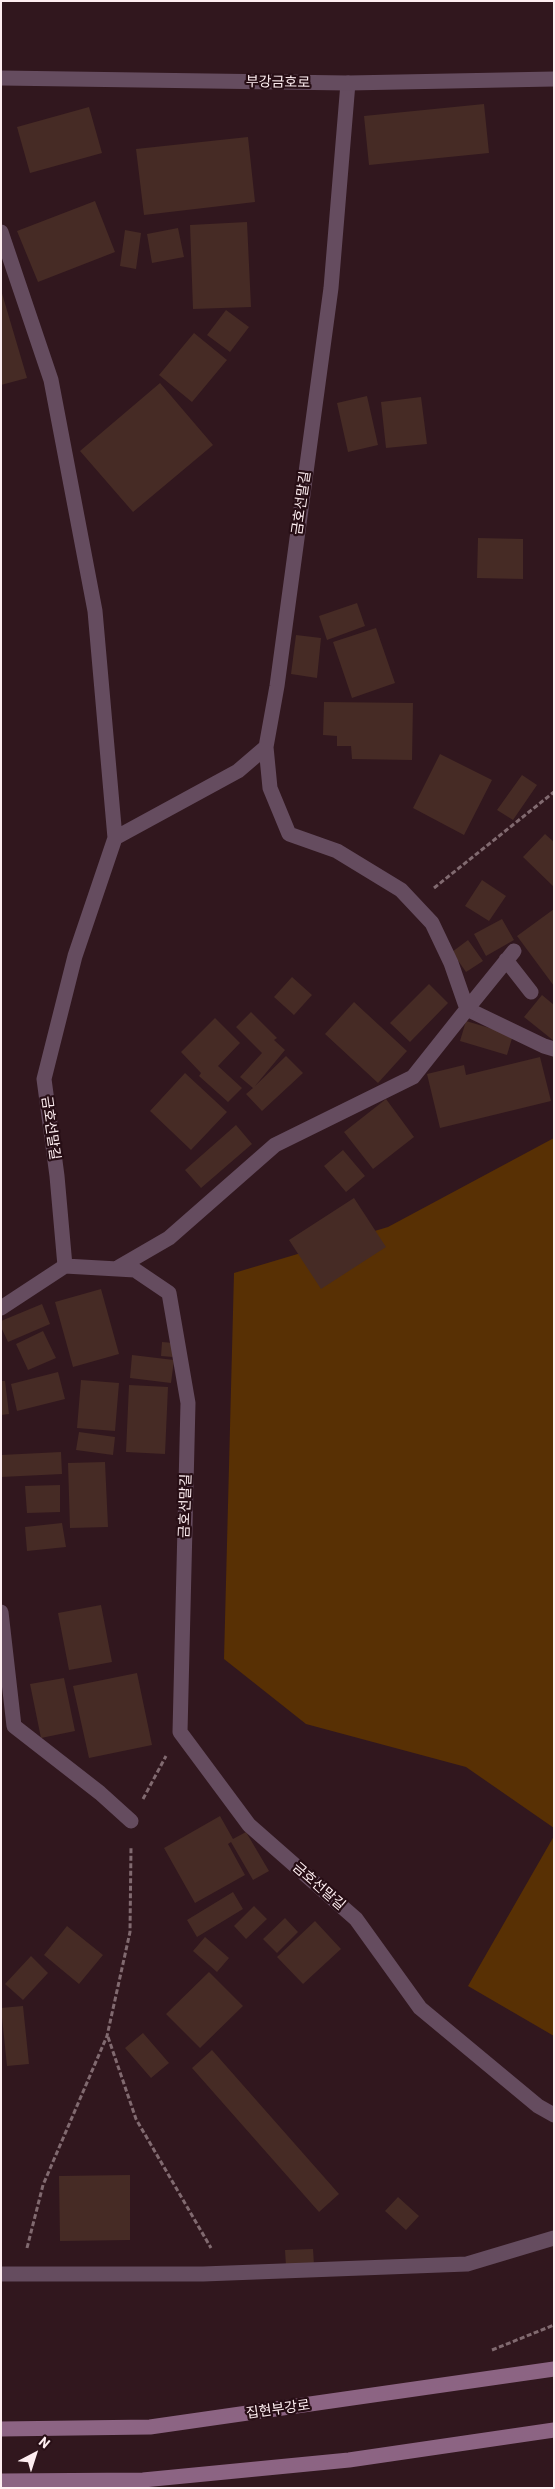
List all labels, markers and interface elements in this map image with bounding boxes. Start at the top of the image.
street label: 부강금호로 [246,73,310,91]
street label: 금호선말길 [288,470,314,536]
street label: 금호선말길 [38,1095,64,1161]
street label: 금호선말길 [175,1474,195,1538]
street label: 금호선말길 [289,1859,349,1913]
street label: 집현부강로 [245,2396,311,2422]
north arrow [10,2429,60,2479]
text: N [36,2433,54,2452]

